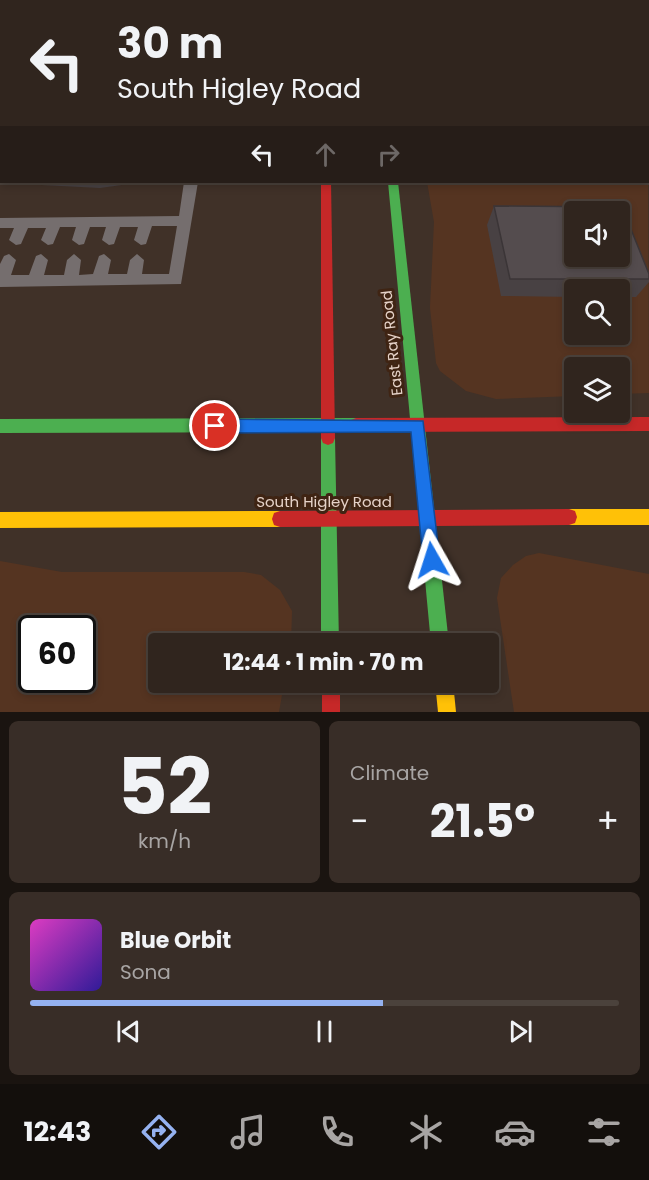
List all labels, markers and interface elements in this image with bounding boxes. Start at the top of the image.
text: 30 m [117,14,223,73]
icon: left [18,24,96,102]
text: South Higley Road [117,70,361,107]
icon: left [246,138,279,171]
icon: ahead [309,138,342,171]
icon: right [372,138,405,171]
map controls [564,201,630,423]
button: sound [564,201,630,267]
button: search [564,279,630,345]
street label: East Ray Road [376,289,407,397]
button: layers [564,357,630,423]
pin [189,400,240,451]
icon: arrive [198,409,231,442]
street label: South Higley Road [256,491,392,512]
position arrow [400,528,464,592]
speed limit sign: 60 [18,615,96,693]
text: 12:44 · 1 min · 70 m [223,647,424,678]
text: 52 [117,732,212,841]
text: Climate [350,759,429,787]
text: 21.5° [430,790,535,853]
text: − [350,798,368,845]
text: + [596,798,619,845]
text: km/h [138,827,191,855]
text: Blue Orbit [120,925,231,956]
text: Sona [120,958,171,986]
icon: previous [112,1015,145,1048]
icon: pause [308,1015,341,1048]
icon: next [504,1015,537,1048]
icon: directions [138,1111,180,1153]
icon: music [227,1111,269,1153]
icon: phone [316,1111,358,1153]
icon: climate [405,1111,447,1153]
icon: car [494,1111,536,1153]
icon: filters [583,1111,625,1153]
text: 12:43 [24,1113,91,1150]

